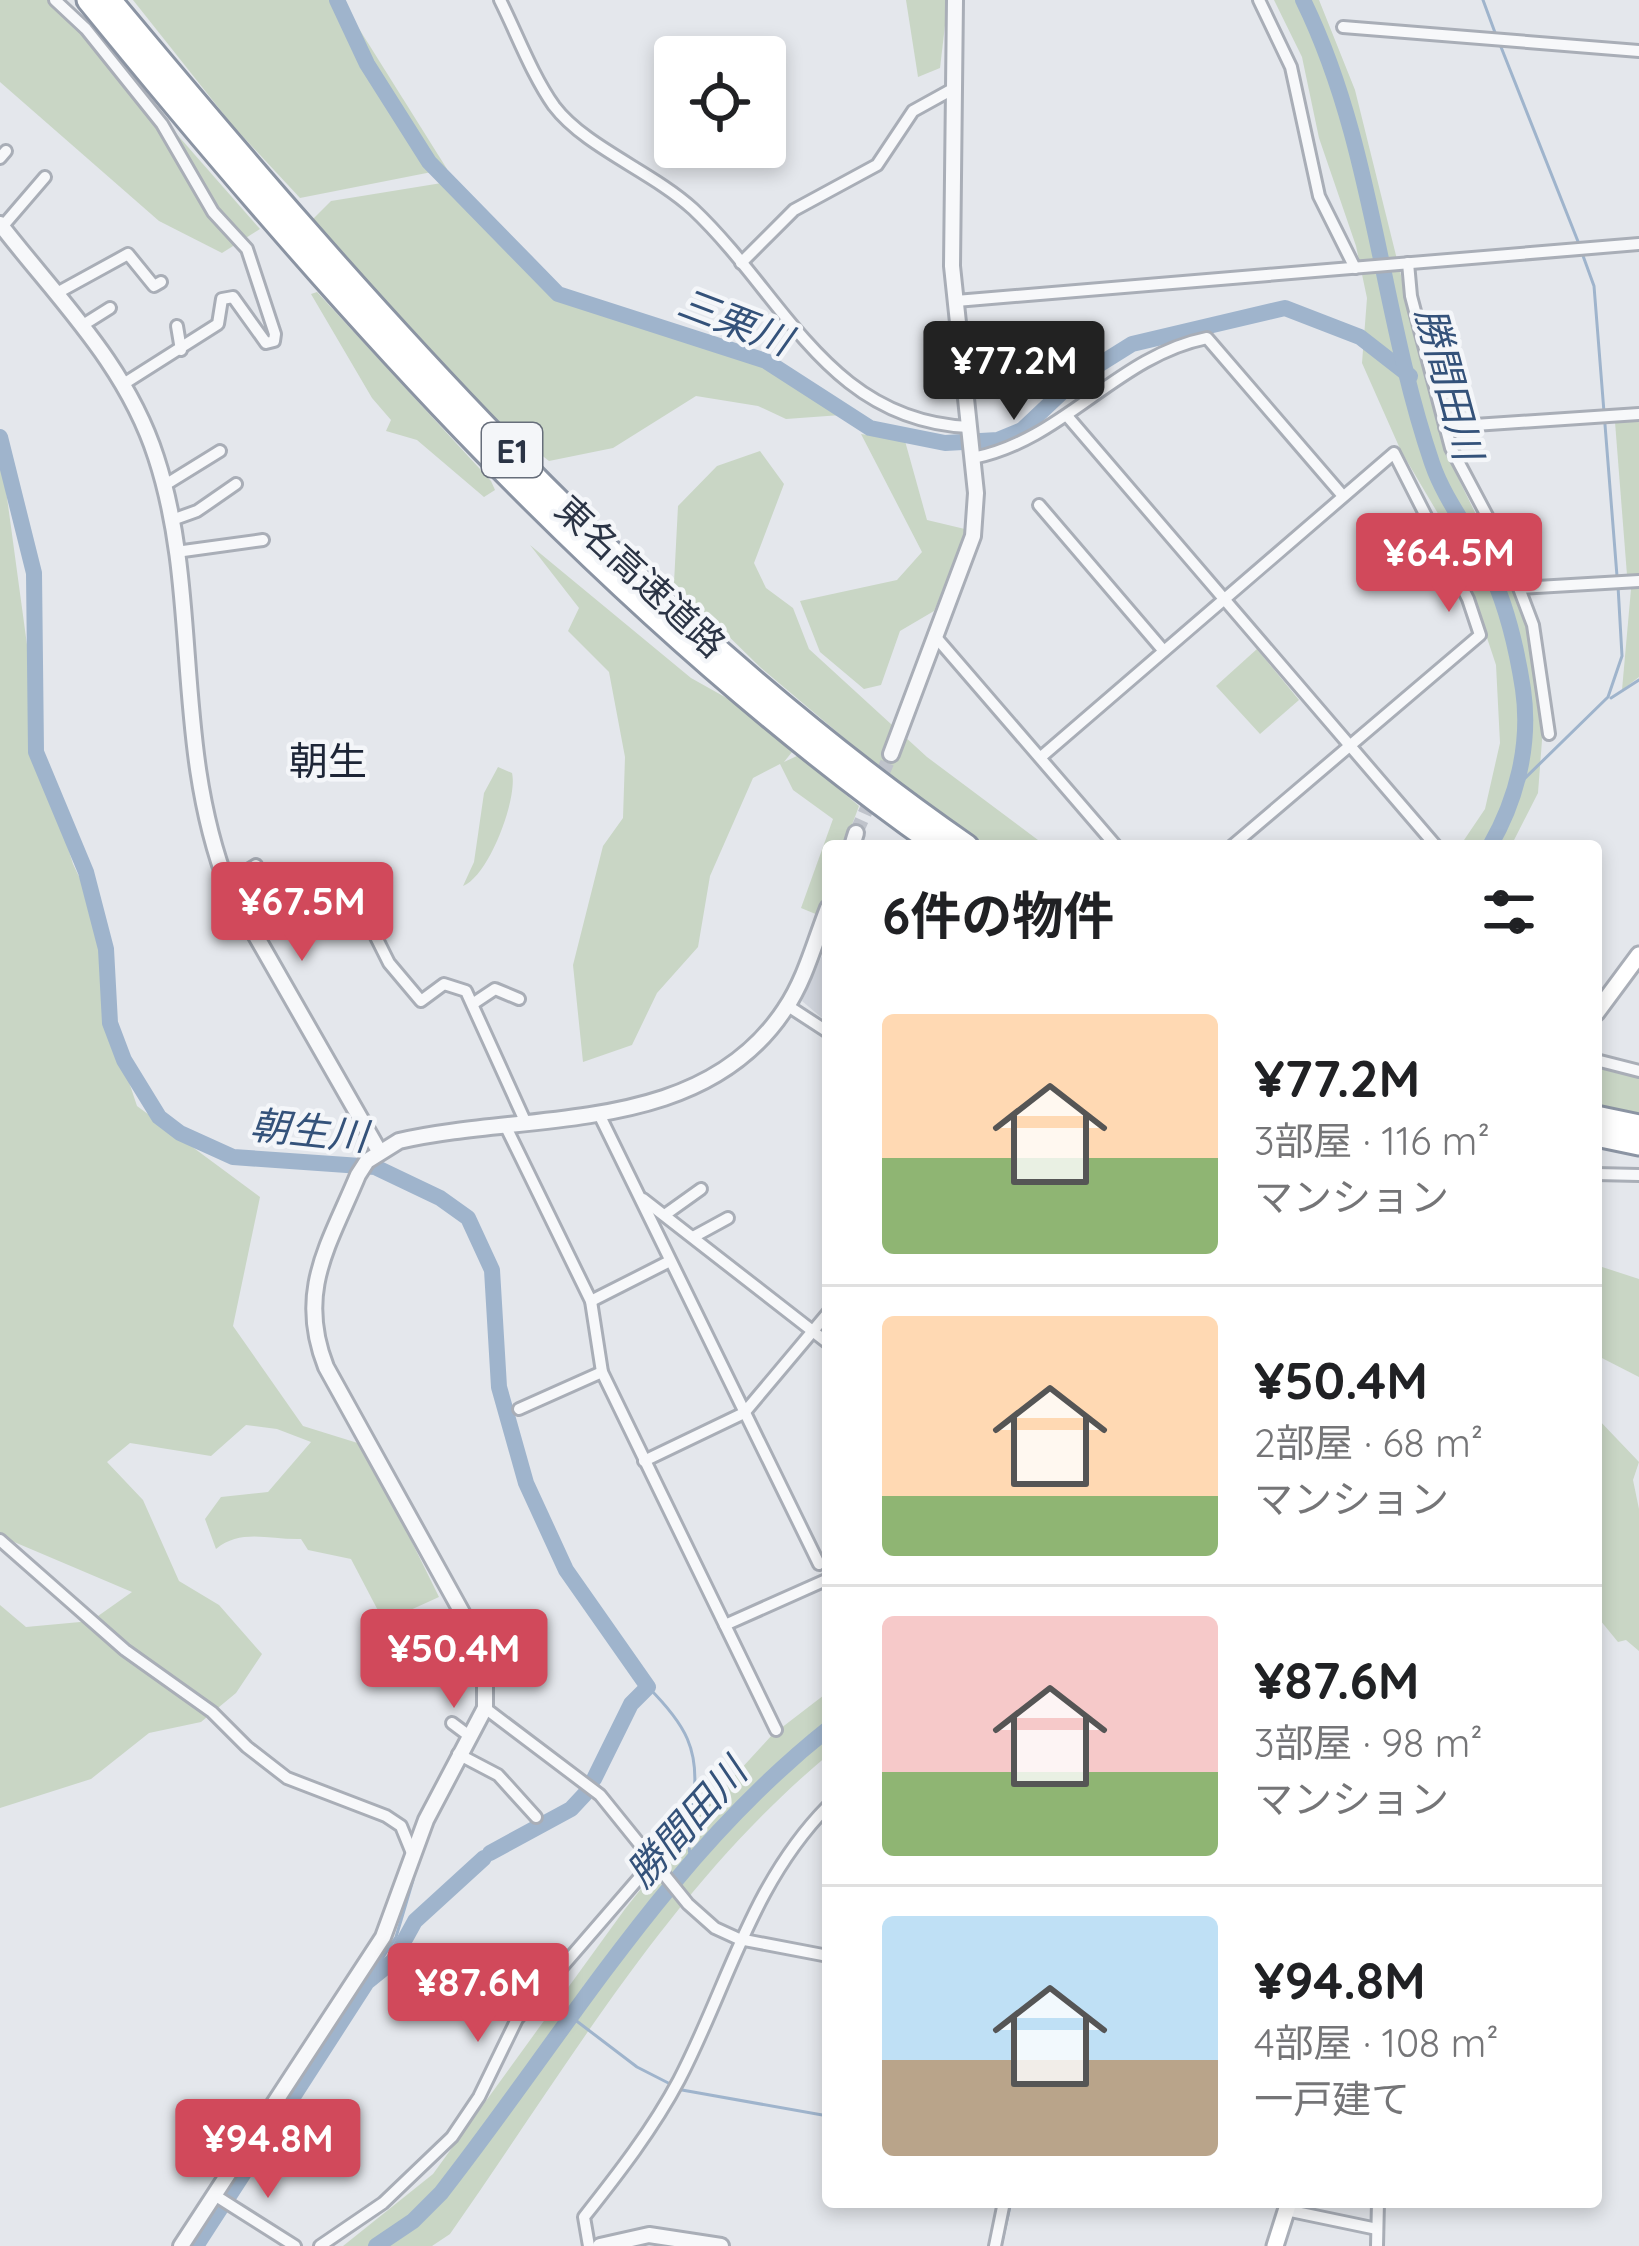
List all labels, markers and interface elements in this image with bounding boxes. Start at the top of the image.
map controls [654,36,786,168]
button: locate [654,36,786,168]
water label: 三栗川 [672,277,802,366]
water label: 勝間田川 [1406,301,1495,469]
pin: ¥77.2M [916,321,1112,423]
text: ¥77.2M [950,335,1078,384]
road number: E1 [482,423,542,477]
street label: 東名高速道路 [547,486,735,666]
pin: ¥64.5M [1351,513,1547,615]
text: ¥64.5M [1383,527,1515,576]
district label: 朝生 [289,736,367,785]
pin: ¥67.5M [204,862,400,964]
text: ¥67.5M [238,876,366,925]
icon: filters [1476,879,1542,945]
text: 6件の物件 [882,883,1114,947]
text: ¥77.2M [1254,1046,1420,1110]
icon: home [978,1062,1122,1206]
water label: 朝生川 [248,1100,374,1161]
text: 3部屋 · 116 m² [1254,1116,1490,1165]
text: マンション [1254,1172,1449,1221]
text: ¥50.4M [1254,1348,1428,1412]
icon: home [978,1364,1122,1508]
text: 2部屋 · 68 m² [1254,1418,1483,1467]
text: マンション [1254,1474,1449,1523]
pin: ¥50.4M [356,1609,552,1711]
text: ¥50.4M [387,1623,521,1672]
text: ¥87.6M [1254,1648,1419,1712]
icon: home [978,1664,1122,1808]
text: 3部屋 · 98 m² [1254,1718,1483,1767]
water label: 勝間田川 [616,1745,759,1896]
text: マンション [1254,1774,1449,1823]
pin: ¥87.6M [380,1943,576,2045]
text: ¥94.8M [1254,1948,1426,2012]
text: ¥87.6M [415,1957,541,2006]
icon: home [978,1964,1122,2108]
text: 4部屋 · 108 m² [1254,2018,1499,2067]
text: 一戸建て [1254,2074,1410,2123]
pin: ¥94.8M [170,2099,366,2201]
text: ¥94.8M [202,2113,334,2162]

